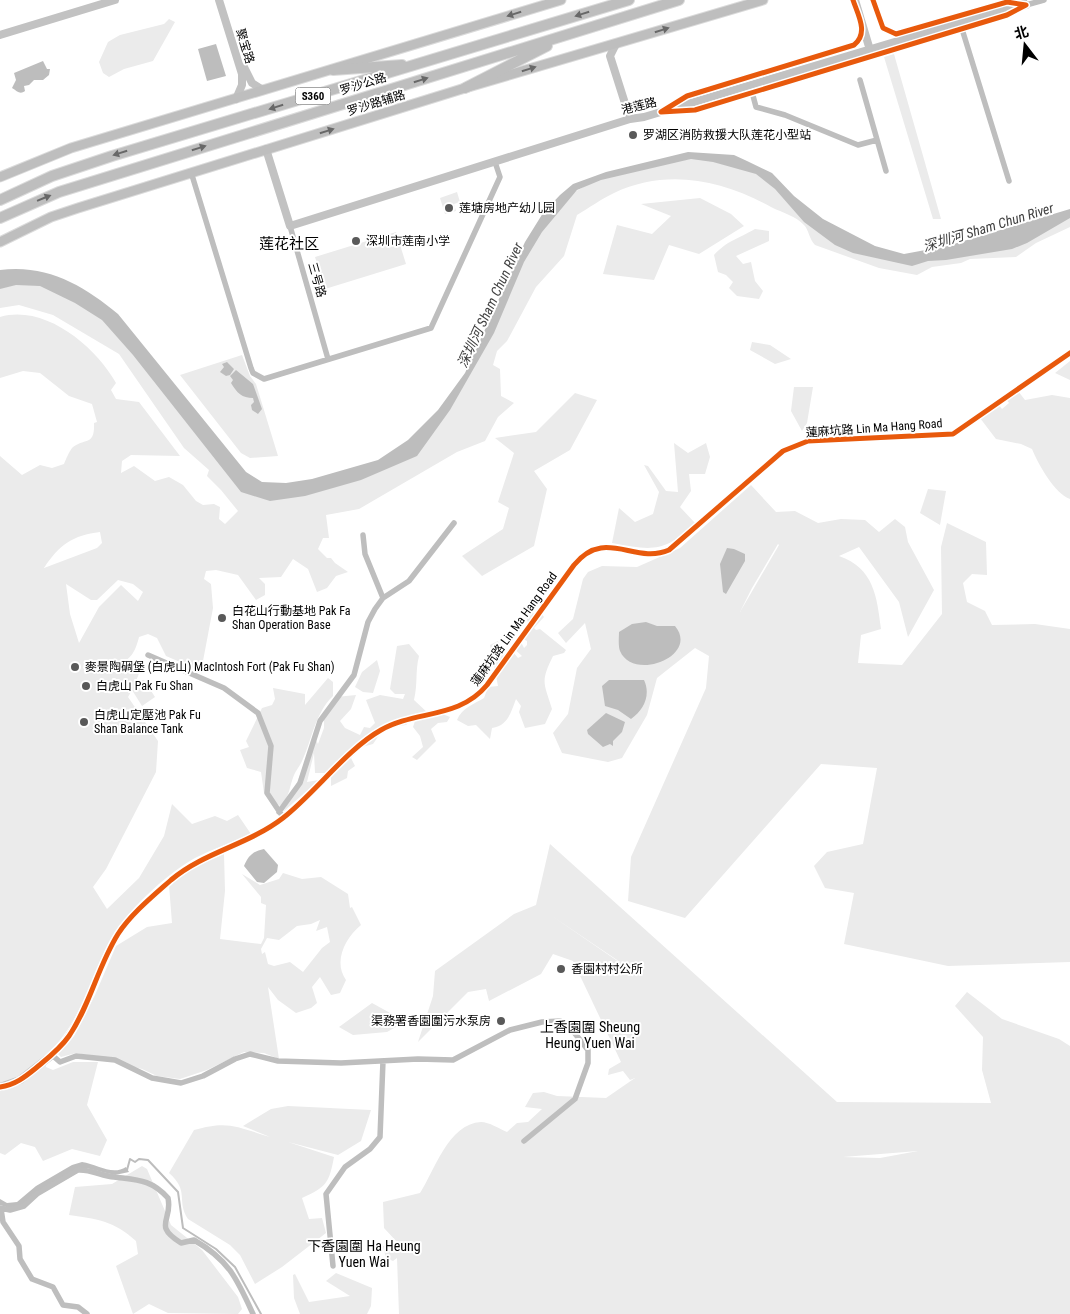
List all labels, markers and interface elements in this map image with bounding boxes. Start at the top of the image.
one-way arrow [506,11,521,19]
one-way arrow [574,11,589,19]
north arrow [1000,20,1050,70]
text: 北 [1012,23,1030,42]
one-way arrow [655,25,670,33]
street label: 聚宝路 [233,27,257,65]
one-way arrow [522,65,537,73]
street label: 罗沙公路 [338,70,388,98]
one-way arrow [414,75,429,83]
road number: S360 [296,88,330,104]
street label: 罗沙路辅路 [345,88,407,118]
street label: 港莲路 [620,95,658,117]
one-way arrow [268,103,283,111]
one-way arrow [320,126,335,134]
place label: 罗湖区消防救援大队莲花小型站 [643,128,811,142]
marker: 罗湖区消防救援大队莲花小型站 [627,129,639,141]
one-way arrow [192,144,207,152]
one-way arrow [112,150,127,158]
one-way arrow [37,193,51,201]
water label: 深圳河 Sham Chun River [921,199,1056,255]
place label: 莲塘房地产幼儿园 [459,201,555,215]
marker: 莲塘房地产幼儿园 [443,202,455,214]
place label: 深圳市莲南小学 [366,234,450,248]
district label: 莲花社区 [259,235,319,253]
marker: 深圳市莲南小学 [350,235,362,247]
water label: 深圳河 Sham Chun River [454,239,526,370]
street label: 三号路 [305,261,329,299]
street label: 蓮麻坑路 Lin Ma Hang Road [805,416,943,440]
street label: 蓮麻坑路 Lin Ma Hang Road [468,569,560,689]
place label: 白花山行動基地 Pak Fa Shan Operation Base [232,604,351,632]
marker: 白花山行動基地 Pak Fa Shan Operation Base [216,612,228,624]
place label: 麥景陶碉堡 (白虎山) MacIntosh Fort (Pak Fu Shan) [85,660,335,674]
marker: 麥景陶碉堡 (白虎山) MacIntosh Fort (Pak Fu Shan) [69,661,81,673]
place label: 白虎山 Pak Fu Shan [96,679,193,693]
marker: 白虎山 Pak Fu Shan [80,680,92,692]
place label: 白虎山定壓池 Pak Fu Shan Balance Tank [94,708,201,736]
marker: 白虎山定壓池 Pak Fu Shan Balance Tank [78,716,90,728]
place label: 香園村村公所 [571,962,643,976]
marker: 香園村村公所 [555,963,567,975]
place label: 渠務署香園圍污水泵房 [371,1014,491,1028]
marker: 渠務署香園圍污水泵房 [495,1015,507,1027]
district label: 上香園圍 Sheung Heung Yuen Wai [540,1019,640,1051]
district label: 下香園圍 Ha Heung Yuen Wai [307,1238,421,1270]

